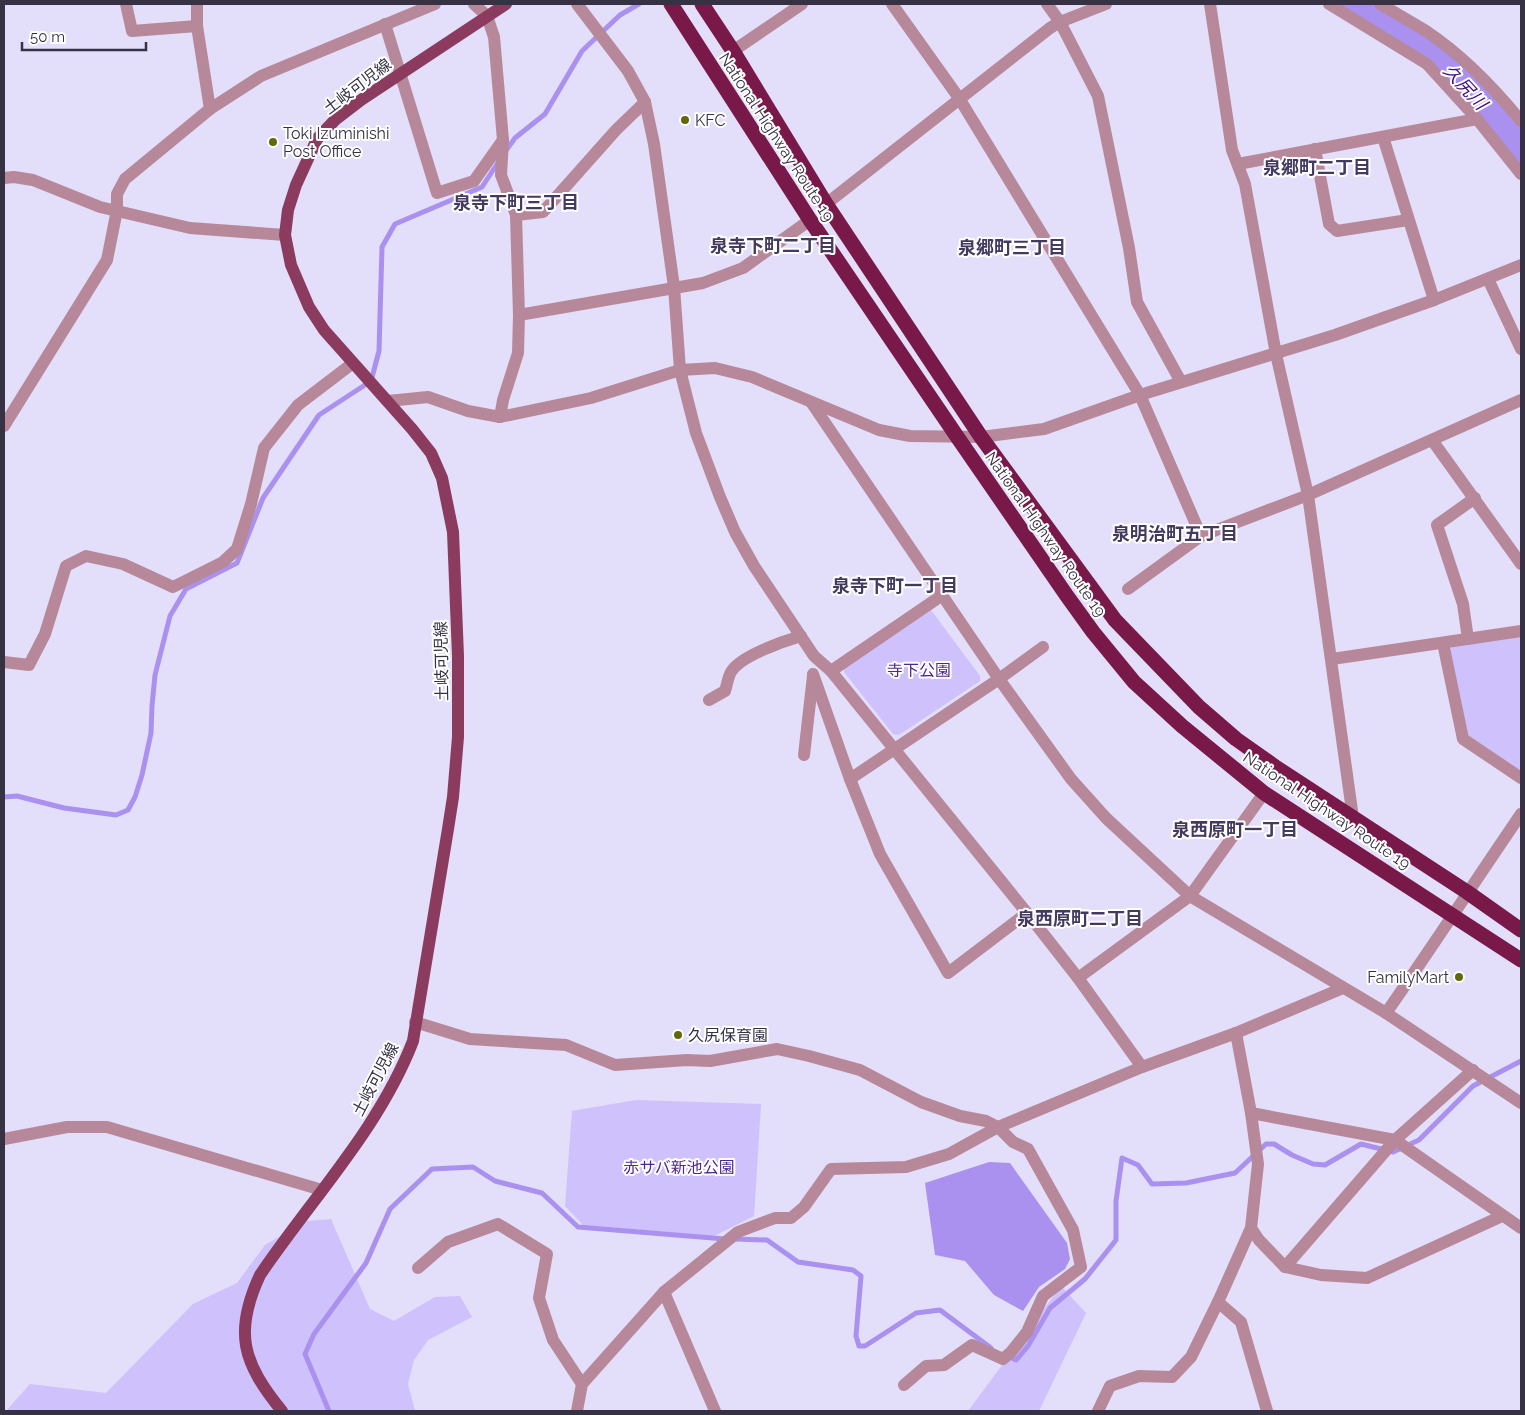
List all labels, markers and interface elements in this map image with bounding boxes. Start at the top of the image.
scale bar [22,20,146,52]
text: 50 m [30,28,65,46]
street label: National Highway Route 19 [715,49,838,225]
street label: 土岐可児線 [320,55,395,118]
water label: 久尻川 [1439,60,1493,115]
place label: KFC [695,111,725,130]
marker: KFC [679,114,691,126]
place label: Toki Izuminishi Post Office [283,124,389,161]
marker: Toki Izuminishi Post Office [267,136,279,148]
district label: 泉郷町二丁目 [1263,157,1371,178]
district label: 泉寺下町三丁目 [453,192,579,213]
district label: 泉寺下町二丁目 [710,235,836,256]
district label: 泉郷町三丁目 [958,237,1066,258]
street label: National Highway Route 19 [981,448,1110,621]
district label: 泉明治町五丁目 [1112,523,1238,544]
district label: 泉寺下町一丁目 [832,575,958,596]
street label: 土岐可児線 [431,621,452,701]
park label: 寺下公園 [887,661,951,680]
street label: National Highway Route 19 [1240,747,1414,873]
district label: 泉西原町一丁目 [1172,819,1298,840]
district label: 泉西原町二丁目 [1017,908,1143,929]
place label: FamilyMart [1367,968,1450,987]
marker: FamilyMart [1453,971,1465,983]
place label: 久尻保育園 [688,1026,768,1045]
marker: 久尻保育園 [672,1029,684,1041]
street label: 土岐可児線 [348,1039,403,1119]
park label: 赤サバ新池公園 [623,1158,735,1177]

